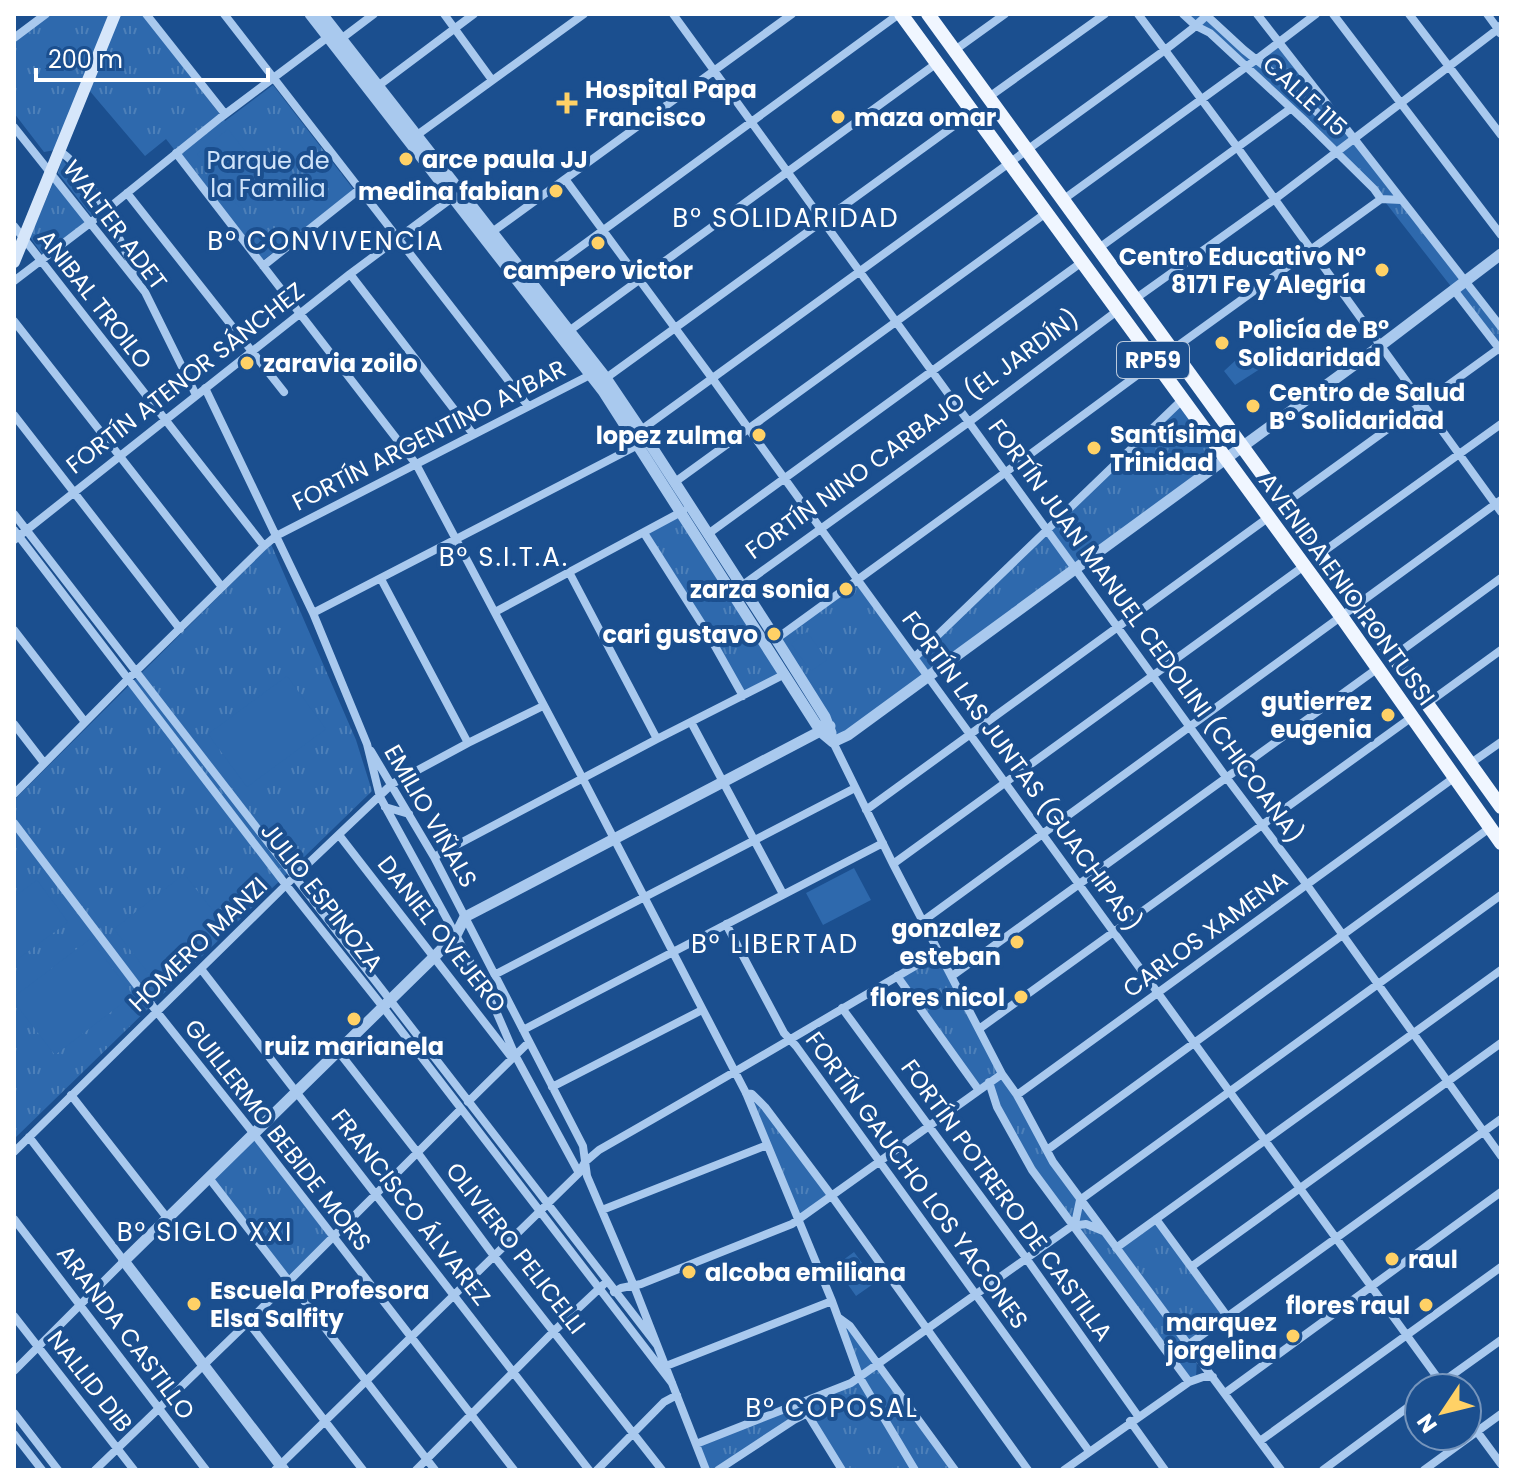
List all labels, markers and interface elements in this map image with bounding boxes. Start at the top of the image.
scale bar [36,32,268,82]
text: 200 m [48,43,123,76]
street label: CALLE 115 [1255,48,1355,144]
place label: Hospital Papa Francisco [585,73,757,134]
marker: Hospital Papa Francisco [556,92,578,114]
place label: maza omar [854,101,996,134]
marker: maza omar [829,108,847,126]
place label: arce paula JJ [422,143,588,176]
park label: Parque de la Familia [206,144,330,205]
marker: arce paula JJ [397,150,415,168]
street label: WALTER ADET [55,153,175,297]
place label: medina fabian [358,175,540,208]
marker: medina fabian [547,182,565,200]
district label: B° SOLIDARIDAD [672,200,900,236]
street label: ANIBAL TROILO [30,223,160,375]
district label: B° CONVIVENCIA [207,223,445,259]
marker: campero victor [589,234,607,252]
place label: Centro Educativo N° 8171 Fe y Alegría [1119,240,1366,301]
place label: campero victor [503,254,693,287]
marker: Centro Educativo N° 8171 Fe y Alegría [1373,261,1391,279]
street label: FORTÍN ATENOR SÁNCHEZ [59,275,311,481]
street label: FORTÍN NINO CARBAJO (EL JARDÍN) [739,302,1085,566]
place label: Policía de B° Solidaridad [1238,313,1389,374]
marker: Policía de B° Solidaridad [1213,334,1231,352]
road number: RP59 [1117,342,1189,378]
place label: zaravia zoilo [263,347,418,380]
street label: FORTÍN ARGENTINO AYBAR [286,352,572,518]
marker: zaravia zoilo [238,354,256,372]
place label: Centro de Salud B° Solidaridad [1269,376,1465,437]
marker: Centro de Salud B° Solidaridad [1244,397,1262,415]
street label: FORTÍN JUAN MANUEL CEDOLINI (CHICOANA) [981,412,1311,850]
place label: Santísima Trinidad [1110,418,1237,479]
place label: lopez zulma [596,419,743,452]
marker: lopez zulma [750,426,768,444]
marker: Santísima Trinidad [1085,439,1103,457]
street label: AVENIDA ENIO PONTUSSI [1251,466,1443,712]
district label: B° S.I.T.A. [439,539,569,575]
place label: zarza sonia [690,573,830,606]
marker: zarza sonia [837,580,855,598]
street label: FORTÍN LAS JUNTAS (GUACHIPAS) [895,604,1149,938]
place label: cari gustavo [603,618,758,651]
marker: cari gustavo [765,625,783,643]
place label: gutierrez eugenia [1261,685,1372,746]
marker: gutierrez eugenia [1379,706,1397,724]
street label: EMILIO VIÑALS [377,738,485,894]
street label: JULIO ESPINOZA [253,815,391,979]
street label: DANIEL OVEJERO [370,849,514,1019]
street label: CARLOS XAMENA [1116,863,1294,1005]
street label: HOMERO MANZI [121,869,275,1019]
place label: gonzalez esteban [891,912,1001,973]
district label: B° LIBERTAD [691,926,859,962]
marker: gonzalez esteban [1008,933,1026,951]
place label: flores nicol [870,981,1005,1014]
marker: flores nicol [1012,988,1030,1006]
marker: ruiz marianela [345,1010,363,1028]
street label: GUILLERMO BEBIDE MORS [177,1012,379,1258]
street label: FORTÍN GAUCHO LOS YACONES [798,1025,1036,1335]
place label: ruiz marianela [264,1030,444,1063]
street label: FORTÍN POTRERO DE CASTILLA [894,1053,1120,1347]
street label: FRANCISCO ÁLVAREZ [324,1102,498,1312]
street label: OLIVIERO PELICELLI [439,1155,593,1341]
district label: B° SIGLO XXI [117,1214,293,1250]
street label: ARANDA CASTILLO [49,1238,203,1426]
place label: raul [1408,1243,1458,1276]
marker: raul [1383,1250,1401,1268]
place label: alcoba emiliana [705,1256,906,1289]
marker: alcoba emiliana [680,1263,698,1281]
place label: Escuela Profesora Elsa Salfity [210,1274,430,1335]
place label: flores raul [1286,1289,1410,1322]
marker: Escuela Profesora Elsa Salfity [185,1295,203,1313]
marker: flores raul [1417,1296,1435,1314]
place label: marquez jorgelina [1166,1306,1277,1367]
street label: NALLID DIB [40,1323,140,1439]
marker: marquez jorgelina [1284,1327,1302,1345]
north arrow [1403,1372,1483,1452]
district label: B° COPOSAL [745,1390,919,1426]
text: N [1410,1408,1444,1439]

